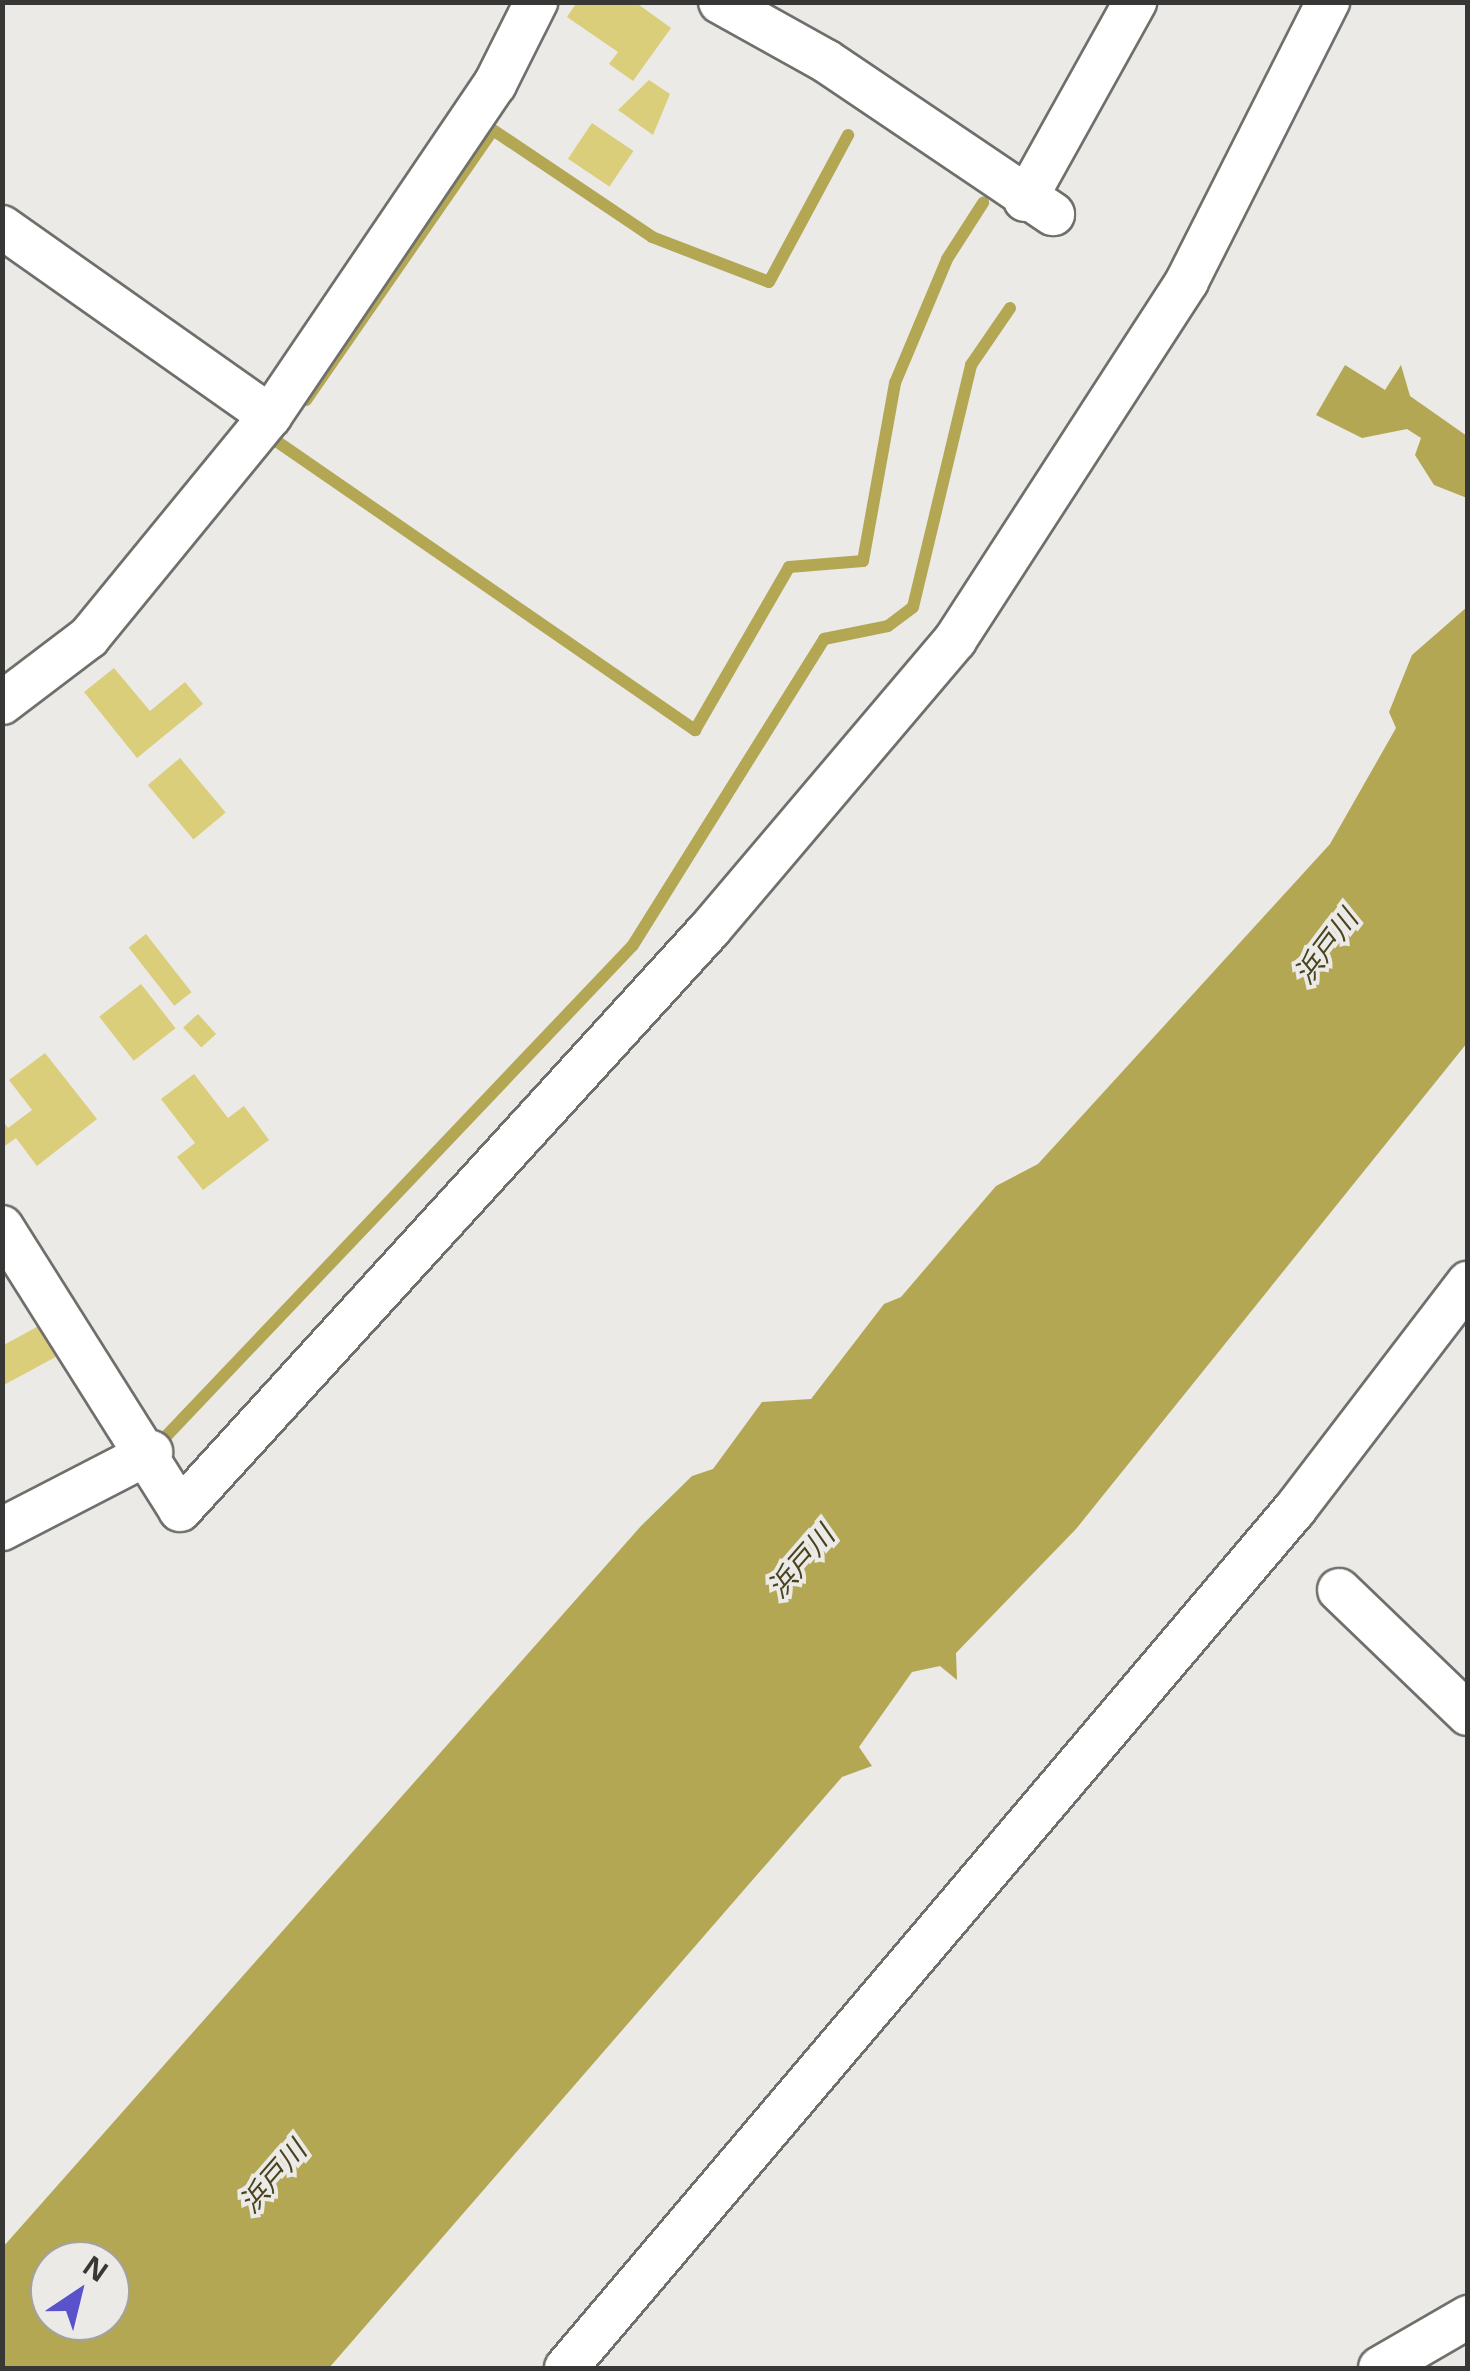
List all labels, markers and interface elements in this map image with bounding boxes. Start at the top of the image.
water label: 浜戸川 [1286,902,1364,990]
water label: 浜戸川 [760,1518,840,1604]
water label: 浜戸川 [232,2133,312,2219]
north arrow [30,2241,130,2341]
text: N [76,2246,116,2290]

